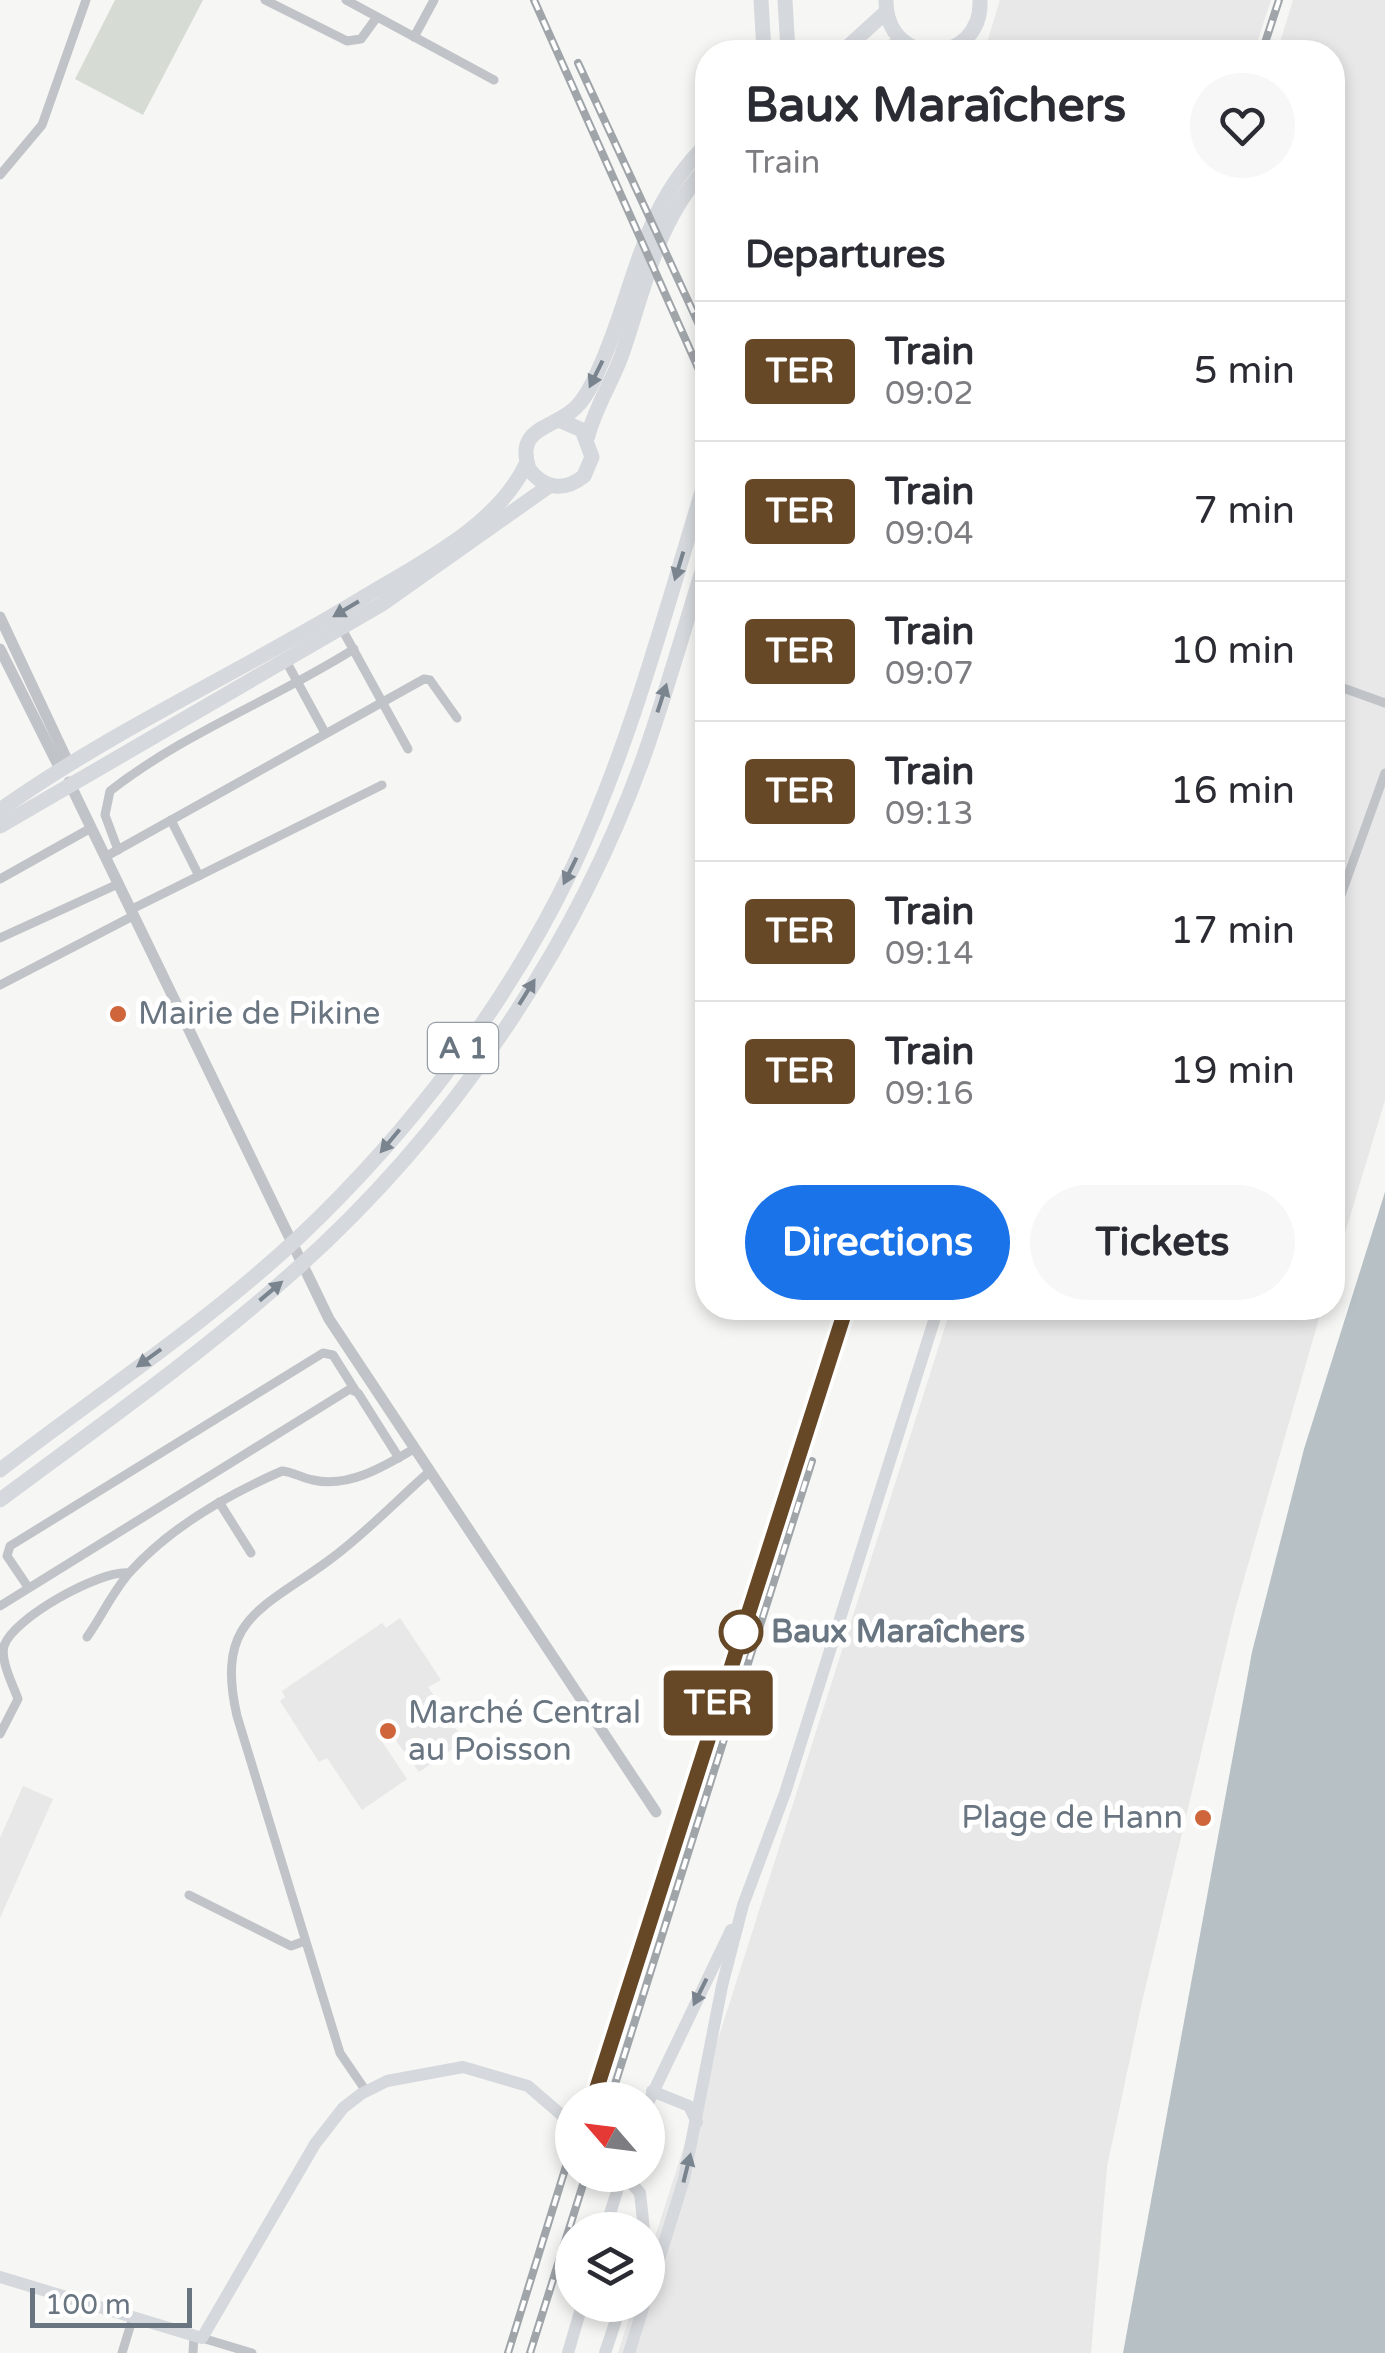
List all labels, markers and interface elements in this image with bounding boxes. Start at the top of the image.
button: heart [1190,73,1295,178]
text: Baux Maraîchers [745,77,1126,135]
text: Train [745,144,820,182]
text: Departures [745,232,946,278]
text: Train [885,329,974,375]
text: 5 min [1194,348,1295,394]
text: TER [766,350,834,392]
one-way arrow [588,360,605,389]
text: 09:02 [885,375,974,413]
text: Train [885,469,974,515]
text: 7 min [1194,488,1295,534]
text: TER [766,490,834,532]
text: 09:04 [885,515,974,553]
one-way arrow [671,551,686,581]
one-way arrow [332,600,360,617]
text: Train [885,609,974,655]
text: 10 min [1170,628,1295,674]
text: TER [766,630,834,672]
text: 09:07 [885,655,974,693]
one-way arrow [656,683,671,713]
text: Train [885,749,974,795]
text: 16 min [1170,768,1295,814]
text: TER [766,770,834,812]
text: 09:13 [885,795,974,833]
one-way arrow [562,857,579,886]
text: Train [885,889,974,935]
text: 17 min [1170,908,1295,954]
text: TER [766,910,834,952]
text: 09:14 [885,935,974,973]
one-way arrow [518,978,535,1006]
place label: Mairie de Pikine [138,995,380,1033]
marker: Mairie de Pikine [107,1003,129,1025]
road number: A 1 [428,1023,498,1073]
text: Train [885,1029,974,1075]
text: 19 min [1170,1048,1295,1094]
text: TER [766,1050,834,1092]
text: 09:16 [885,1075,974,1113]
one-way arrow [380,1128,402,1153]
button: Directions [745,1185,1010,1300]
button: Tickets [1030,1185,1295,1300]
one-way arrow [258,1280,283,1302]
one-way arrow [136,1347,162,1367]
marker: Baux Maraîchers [720,1611,762,1653]
place label: Baux Maraîchers [771,1613,1025,1651]
line badge: TER [660,1670,776,1736]
text: TER [684,1682,752,1724]
place label: Marché Central au Poisson [408,1694,641,1769]
marker: Marché Central au Poisson [377,1720,399,1742]
place label: Plage de Hann [961,1799,1183,1837]
marker: Plage de Hann [1192,1807,1214,1829]
one-way arrow [691,1978,708,2007]
north arrow [555,2082,665,2192]
map controls [555,2082,665,2322]
one-way arrow [679,2152,695,2183]
button: layers [555,2212,665,2322]
scale bar [30,2283,192,2328]
text: 100 m [45,2288,131,2322]

